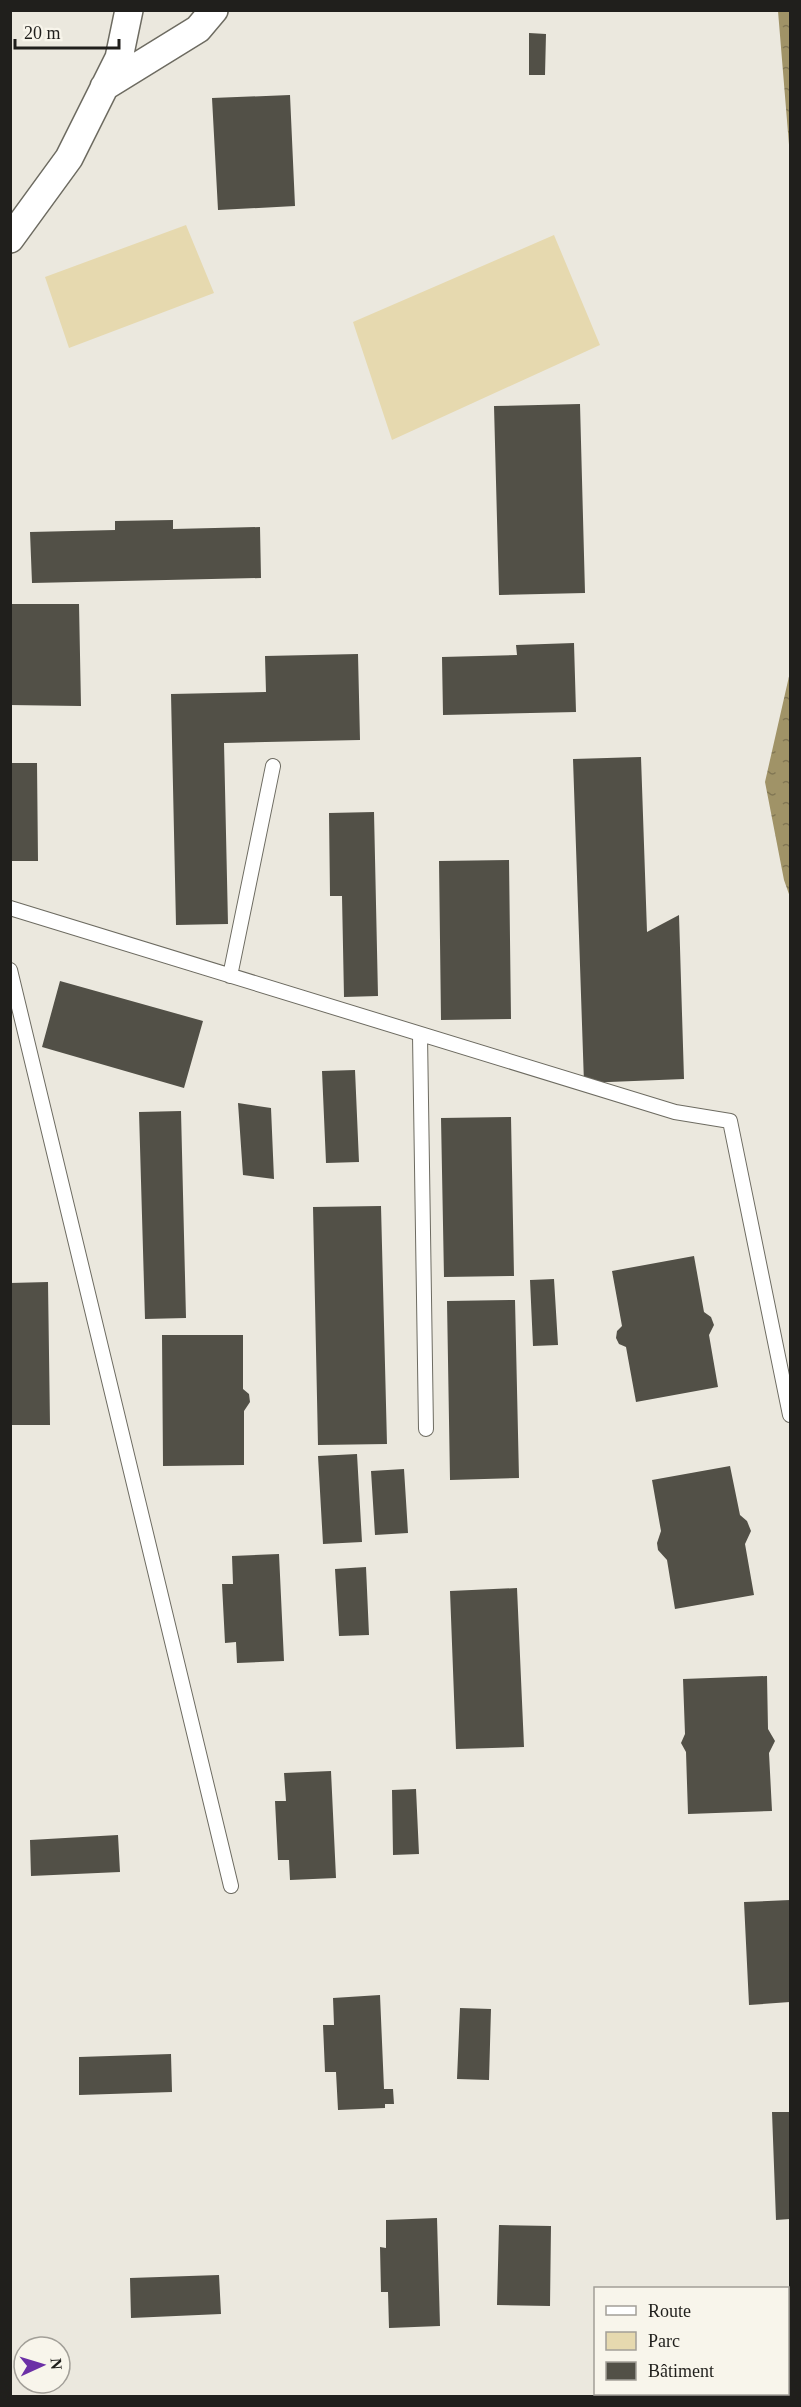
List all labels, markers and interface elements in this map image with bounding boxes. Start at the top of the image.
scale bar [15,12,118,50]
text: 20 m [24,23,61,43]
legend [594,2287,789,2395]
text: Route [648,2301,691,2321]
text: Parc [648,2331,680,2351]
north arrow [12,2335,72,2395]
text: N [48,2358,65,2371]
text: Bâtiment [648,2361,714,2381]

